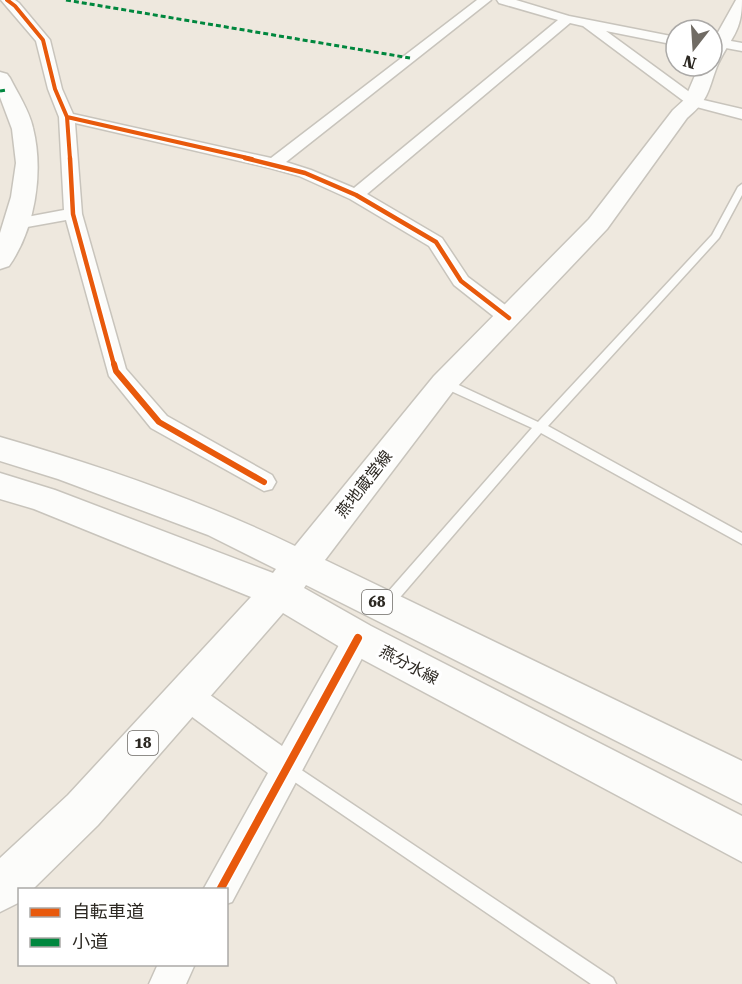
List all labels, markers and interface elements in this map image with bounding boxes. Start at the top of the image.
north arrow [664,18,724,78]
text: N [681,51,698,73]
street label: 燕地蔵堂線 [332,447,396,521]
road number: 68 [362,590,392,614]
street label: 燕分水線 [376,642,442,688]
road number: 18 [128,731,158,755]
legend [18,888,228,966]
text: 自転車道 [72,901,144,922]
text: 小道 [72,931,108,952]

